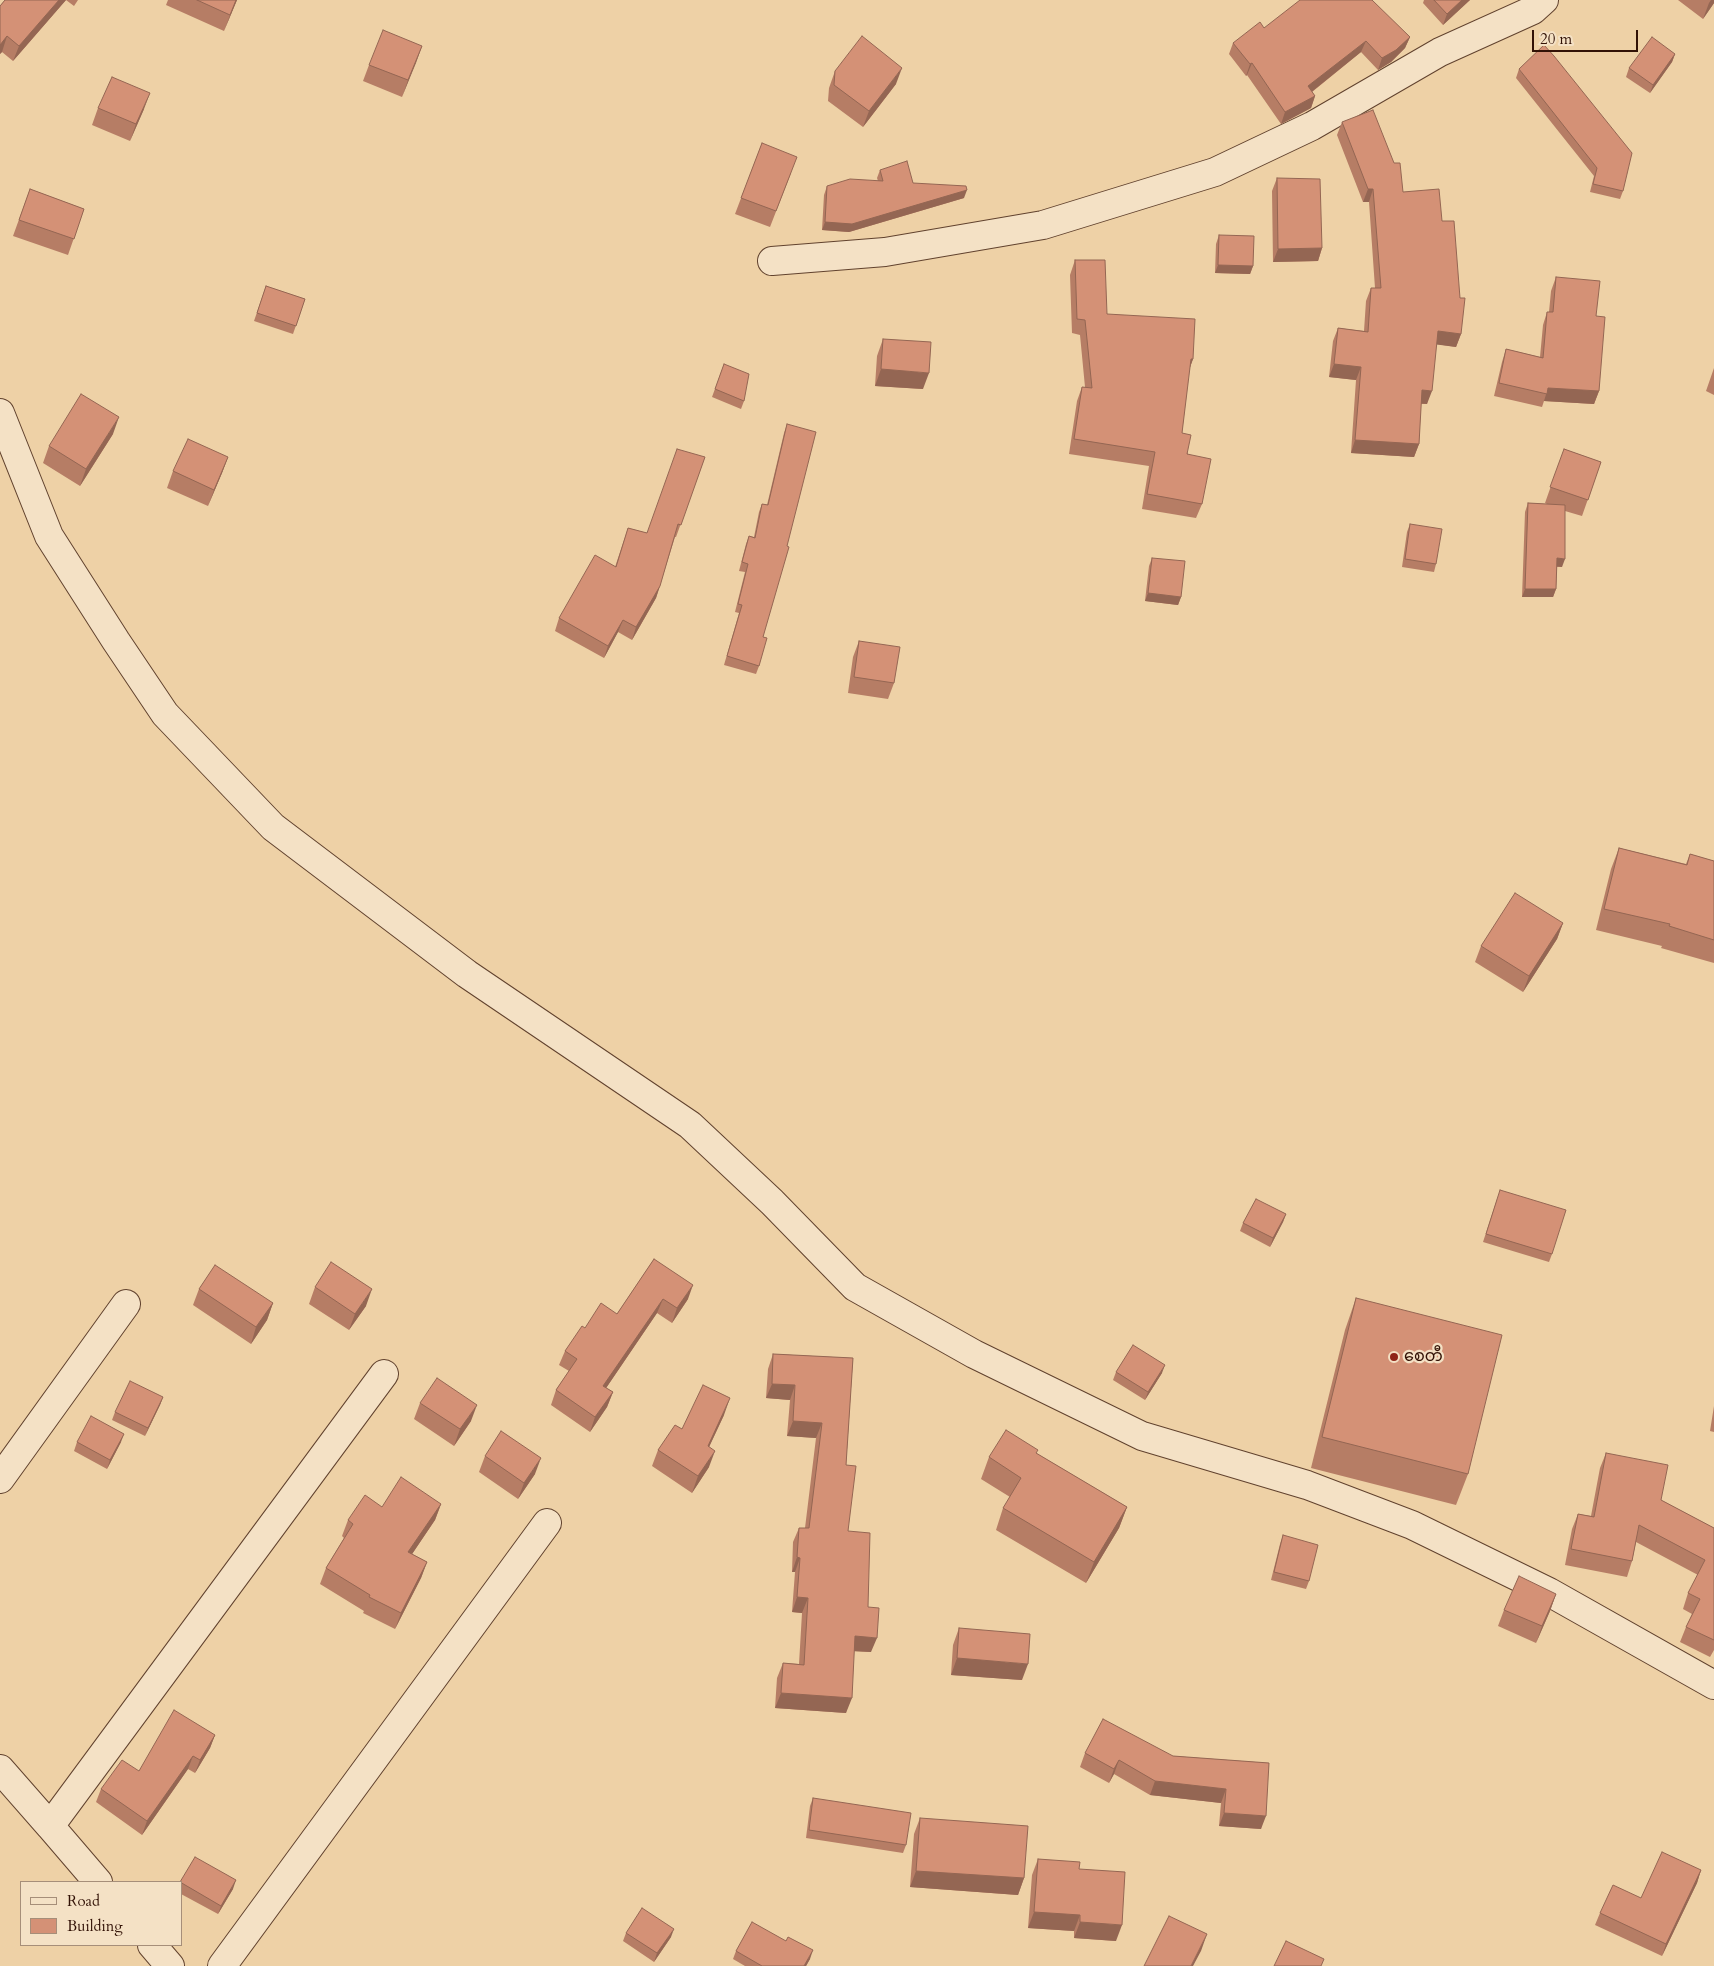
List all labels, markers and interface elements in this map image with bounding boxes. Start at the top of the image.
scale bar [1534,20,1640,52]
text: 20 m [1540,29,1572,49]
place label: စေတီ [1404,1347,1443,1367]
marker: စေတီ [1388,1351,1400,1363]
legend [20,1881,182,1946]
text: Road [67,1891,100,1911]
text: Building [67,1916,123,1936]

